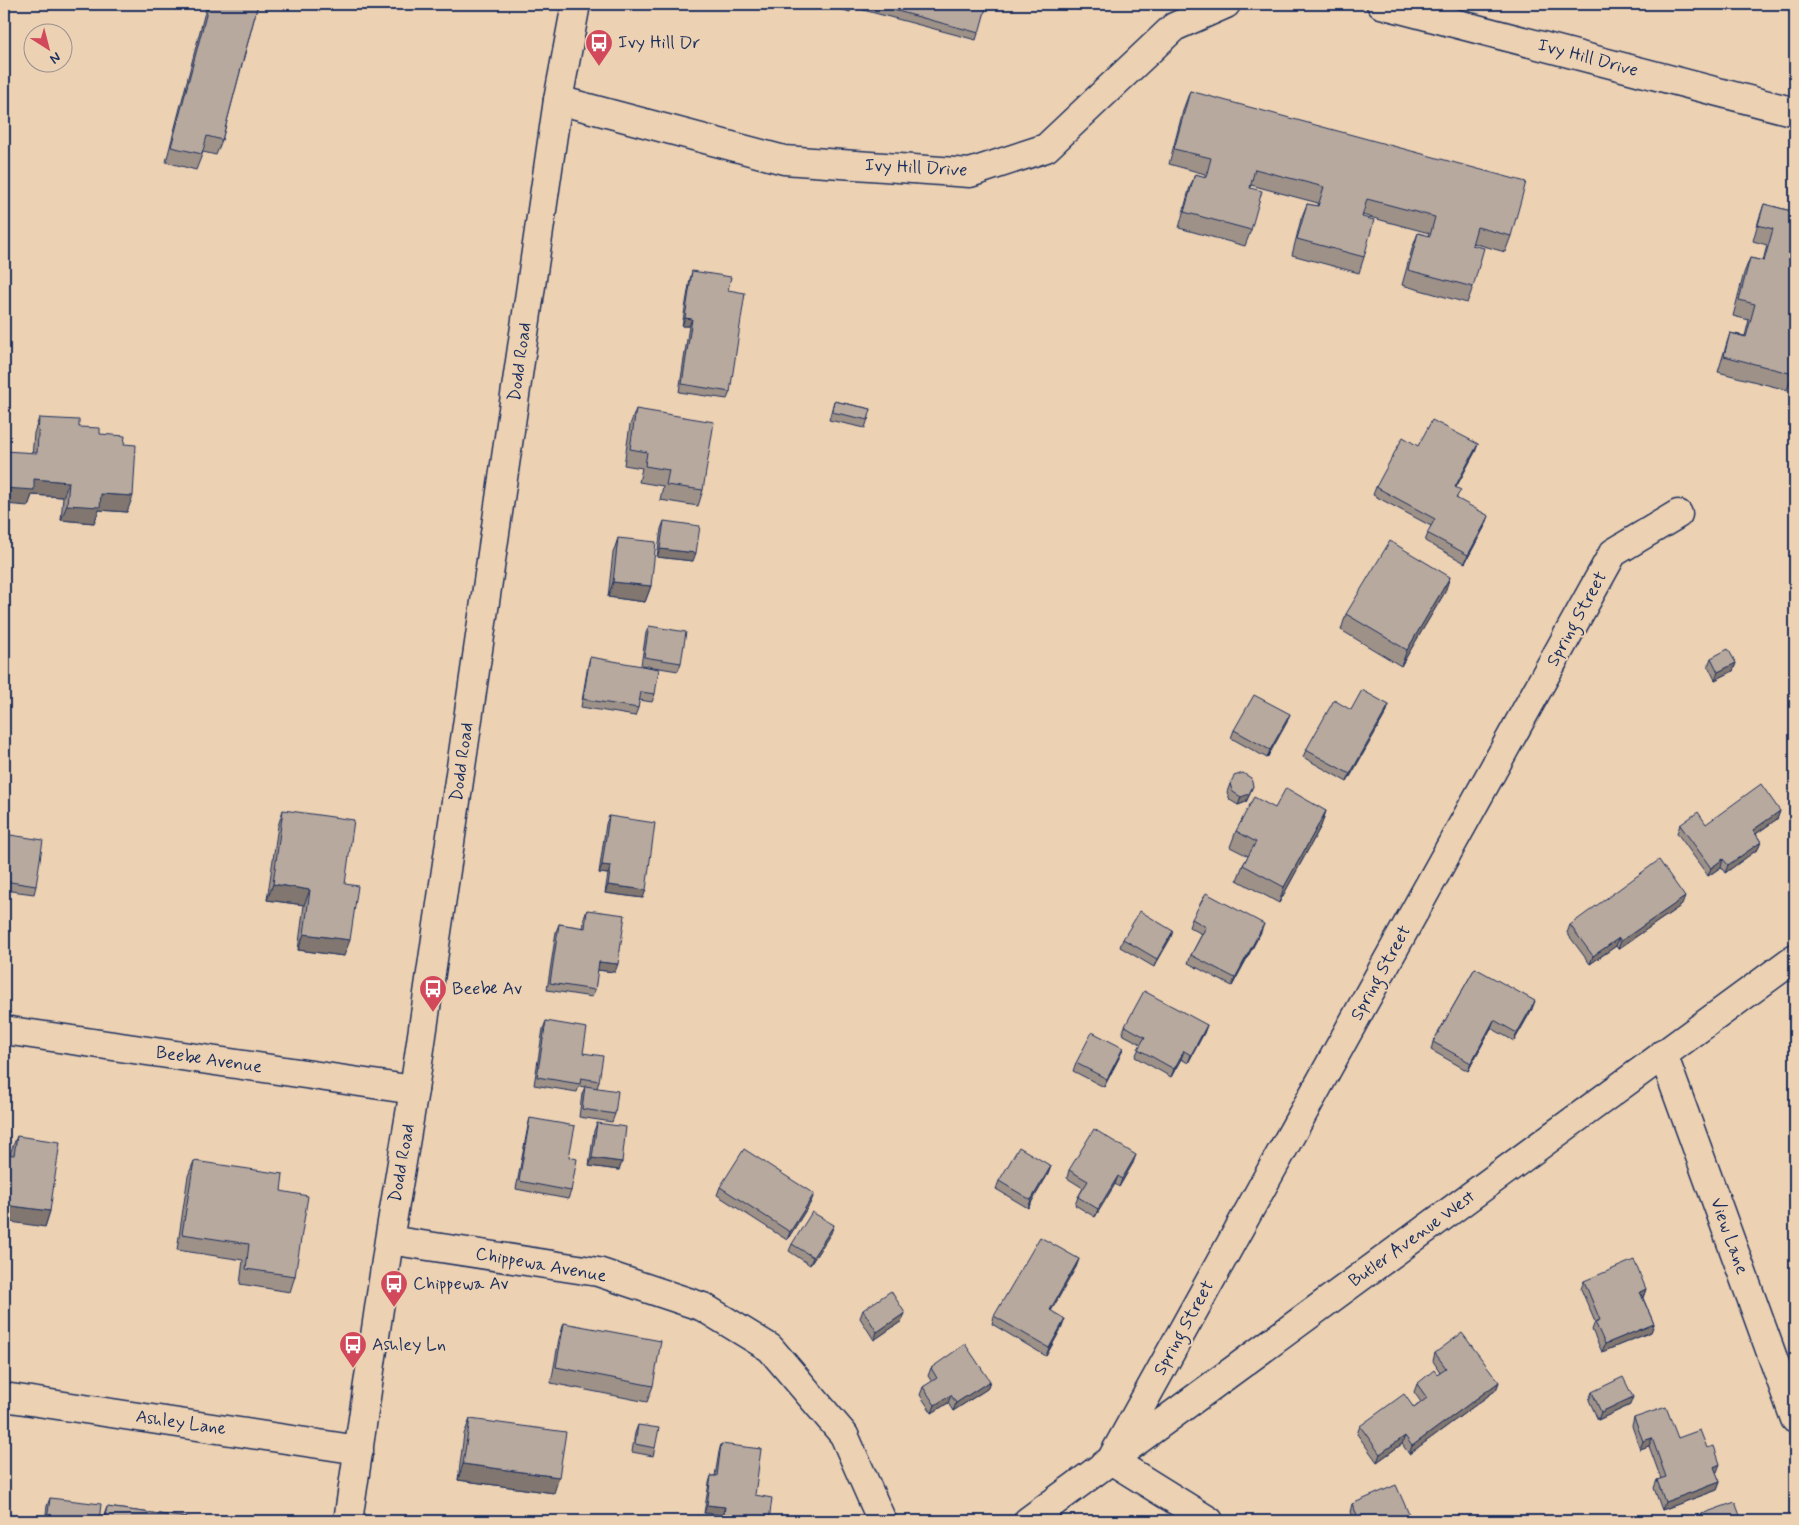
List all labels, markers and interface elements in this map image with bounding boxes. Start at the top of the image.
north arrow [22,22,72,72]
bus stop icon: Ivy Hill Dr [584,28,614,67]
place label: Ivy Hill Dr [618,31,701,55]
street label: Ivy Hill Drive [1535,33,1641,83]
text: N [46,48,64,68]
street label: Ivy Hill Drive [864,153,968,183]
street label: Dodd Road [503,321,537,403]
street label: Spring Street [1541,567,1615,672]
street label: Dodd Road [445,721,479,803]
street label: Spring Street [1345,921,1419,1026]
bus stop icon: Beebe Av [418,974,448,1013]
place label: Beebe Av [452,977,522,1001]
street label: Beebe Avenue [154,1041,264,1079]
street label: Dodd Road [383,1122,421,1204]
street label: Butler Avenue West [1344,1185,1481,1293]
street label: View Lane [1704,1194,1754,1278]
street label: Chippewa Avenue [474,1242,608,1288]
bus stop icon: Chippewa Av [379,1269,409,1308]
place label: Chippewa Av [413,1272,509,1296]
street label: Spring Street [1148,1276,1222,1381]
bus stop icon: Ashley Ln [338,1330,368,1369]
place label: Ashley Ln [372,1333,446,1357]
street label: Ashley Lane [134,1405,228,1441]

